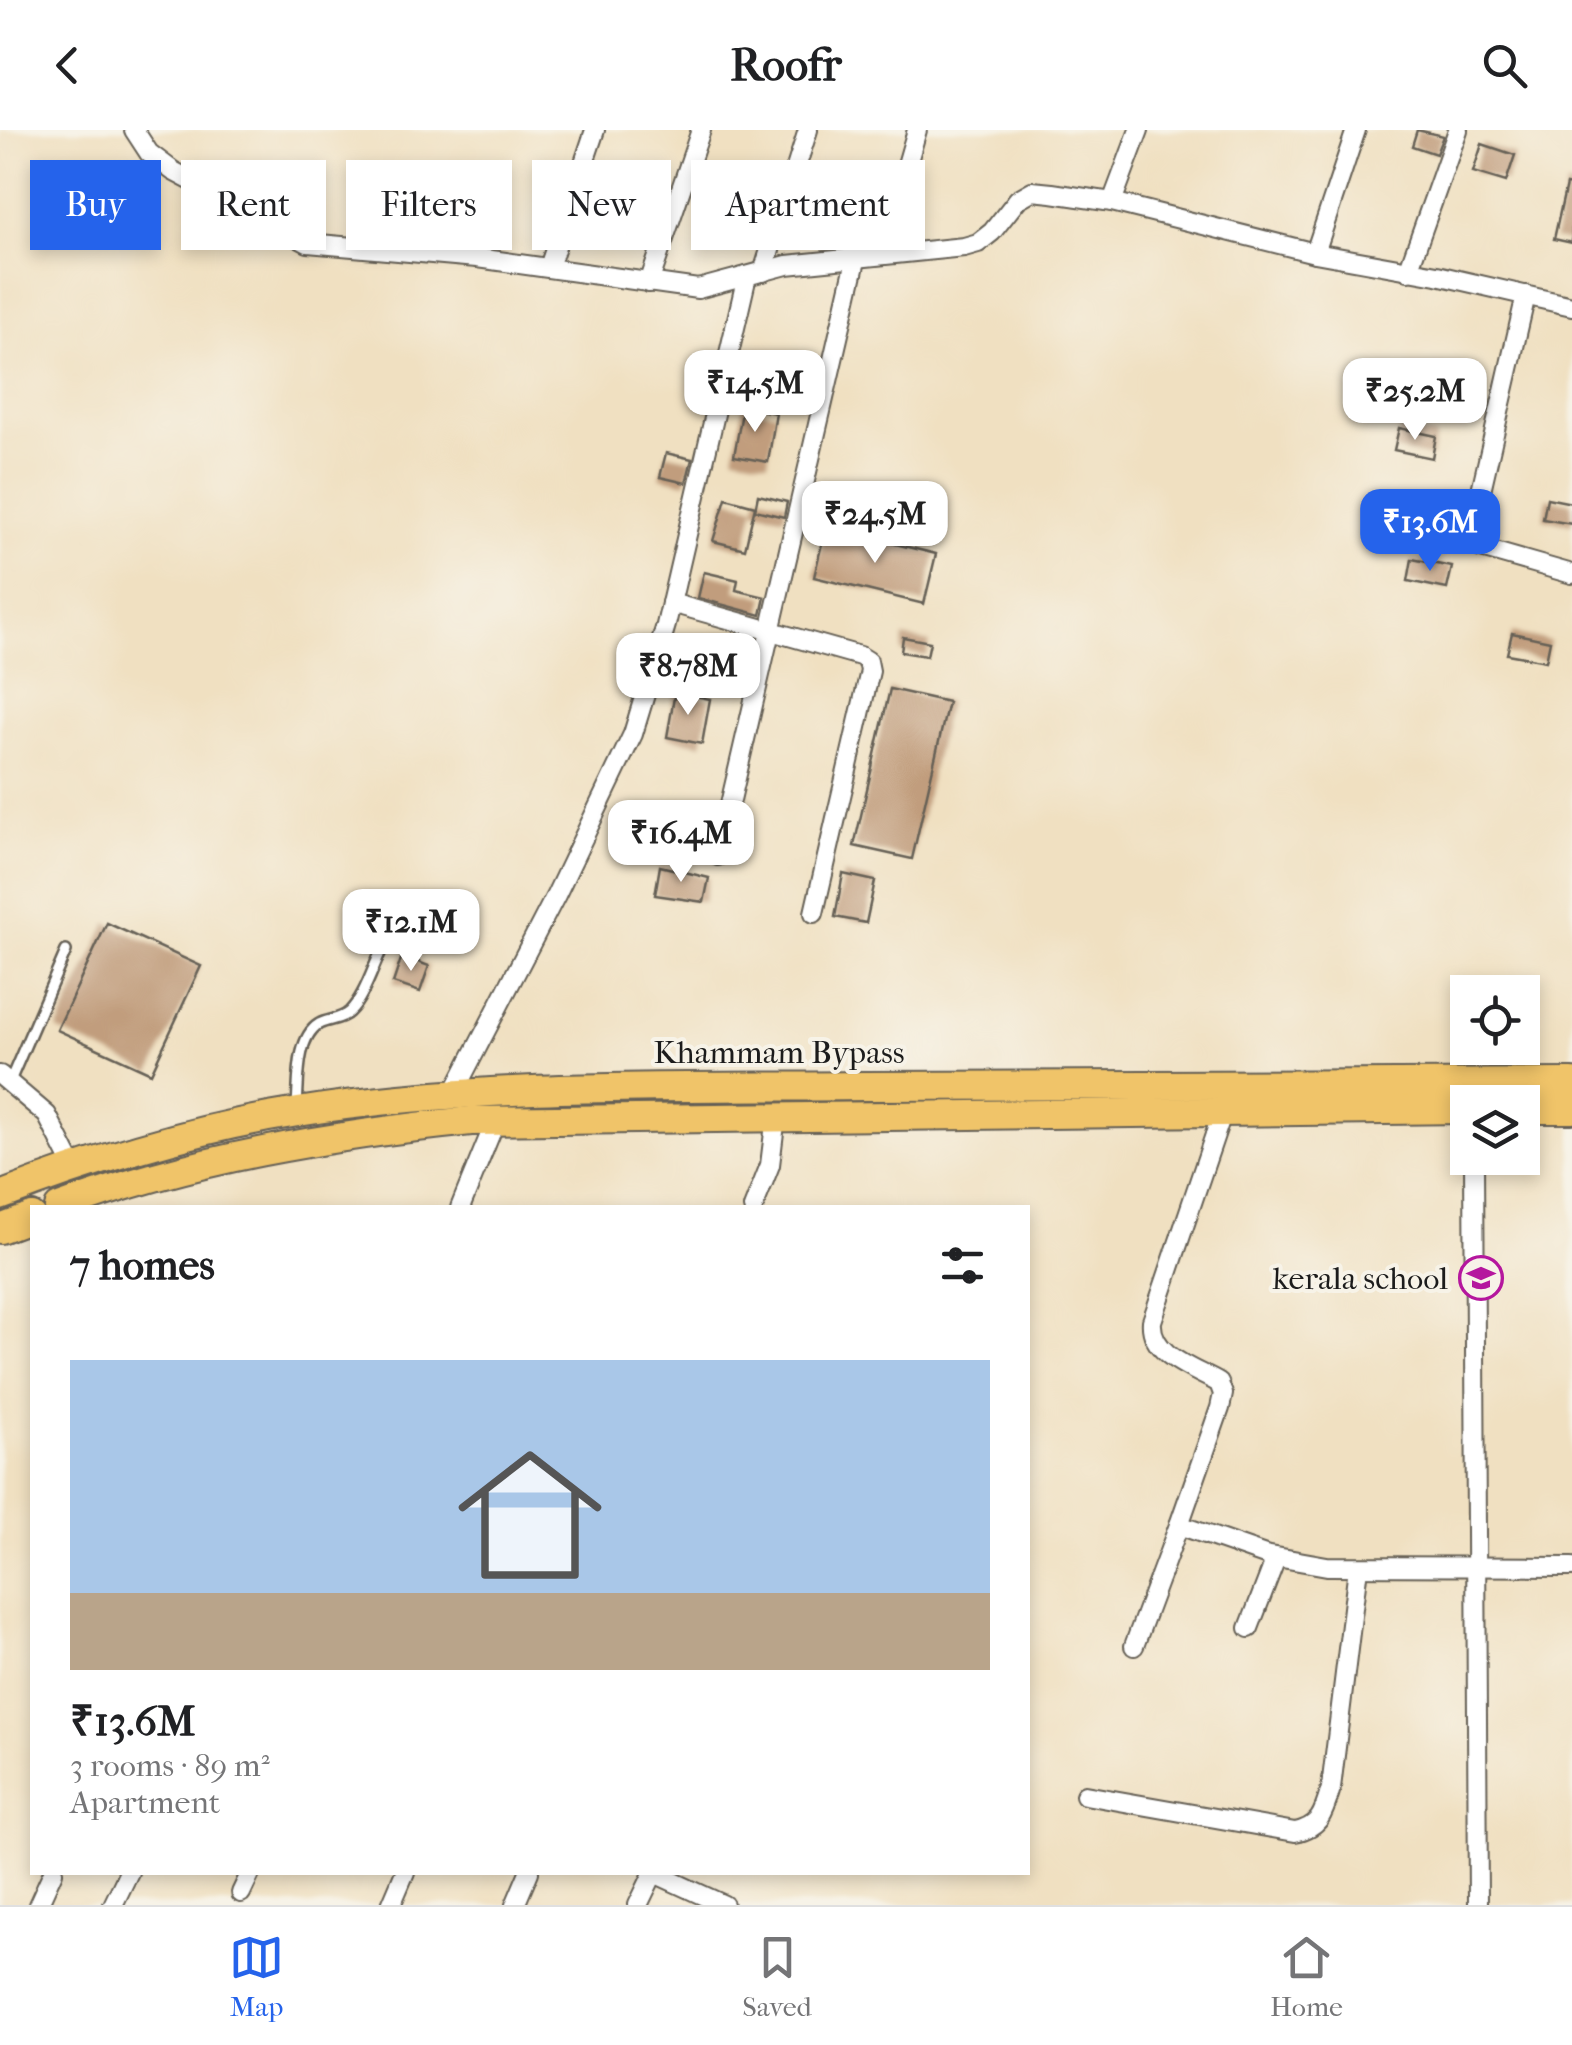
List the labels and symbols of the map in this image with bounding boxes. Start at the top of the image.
pin: ₹14.5M [674,350,836,435]
pin: ₹25.2M [1334,358,1496,443]
pin: ₹24.5M [794,481,956,566]
pin: ₹13.6M [1349,489,1511,574]
pin: ₹8.78M [607,633,769,718]
pin: ₹16.4M [600,800,762,885]
pin: ₹12.1M [330,889,492,974]
street label: Khammam Bypass [653,1034,905,1071]
school or university icon: kerala school [1458,1255,1504,1301]
place label: kerala school [1273,1260,1448,1297]

